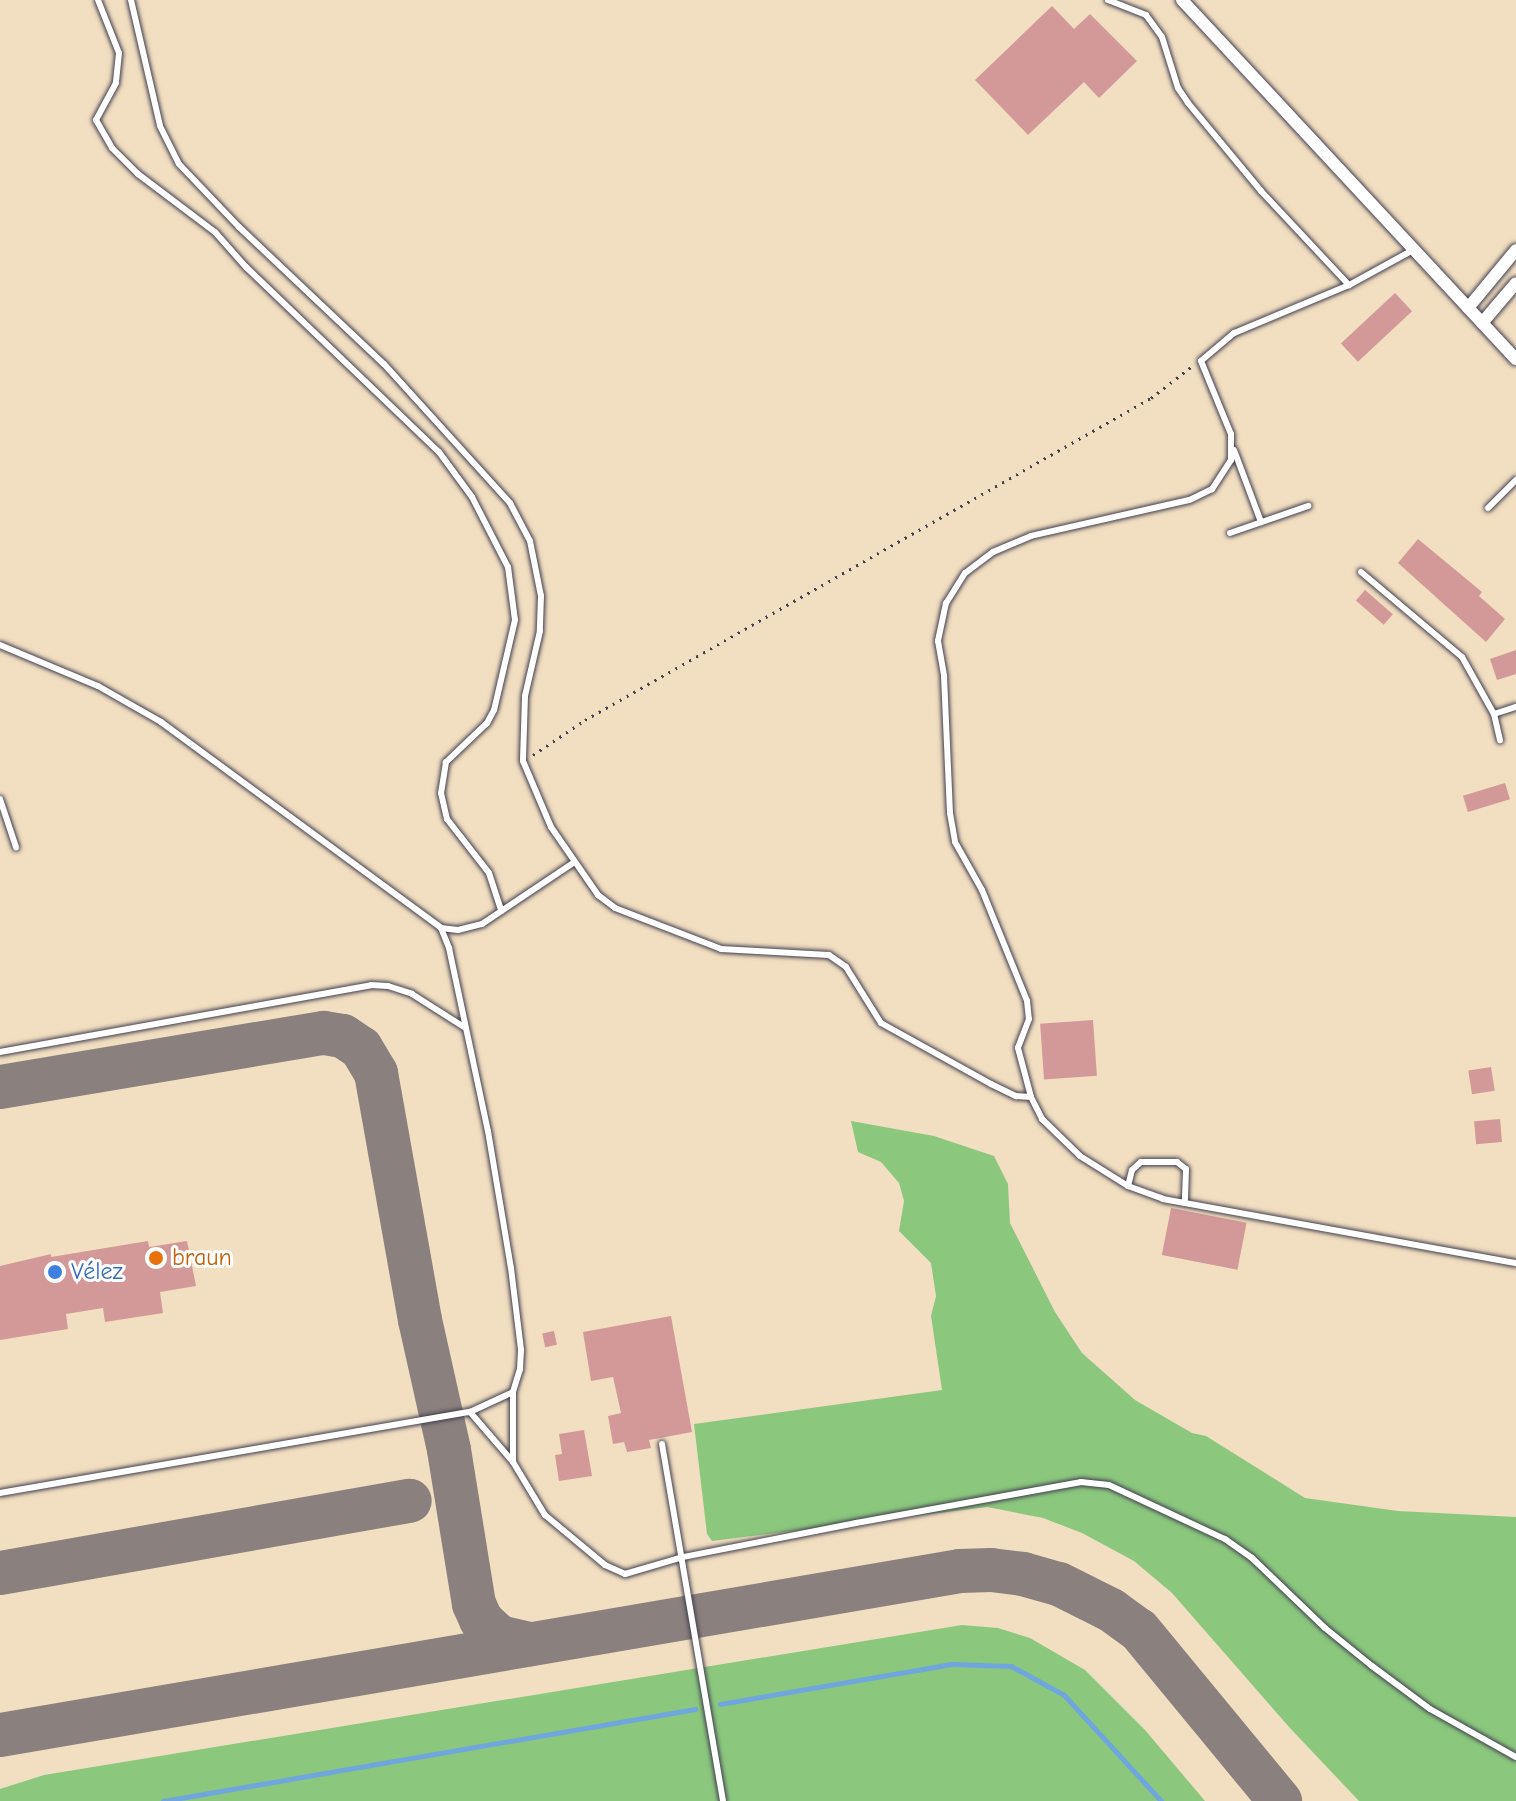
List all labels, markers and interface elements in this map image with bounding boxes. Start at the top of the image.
place label: braun [172,1244,232,1272]
marker: braun [147,1249,165,1267]
place label: Vélez [71,1258,123,1286]
marker: Vélez [46,1263,64,1281]

